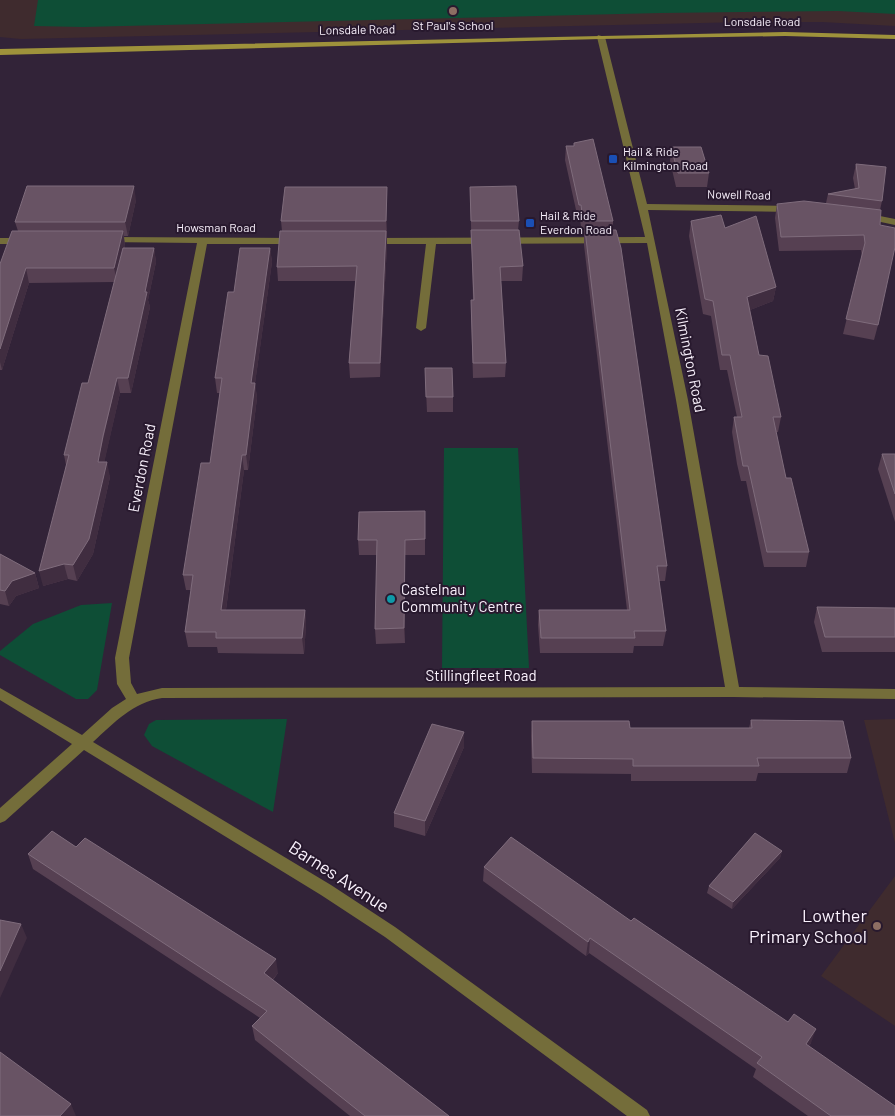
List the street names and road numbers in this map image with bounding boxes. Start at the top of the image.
street label: Lonsdale Road [724,14,800,28]
street label: Lonsdale Road [319,21,395,37]
street label: Nowell Road [707,186,771,202]
street label: Howsman Road [176,220,256,234]
street label: Kilmington Road [672,306,710,414]
street label: Everdon Road [124,422,158,514]
street label: Stillingfleet Road [425,666,537,684]
street label: Barnes Avenue [285,836,394,917]

